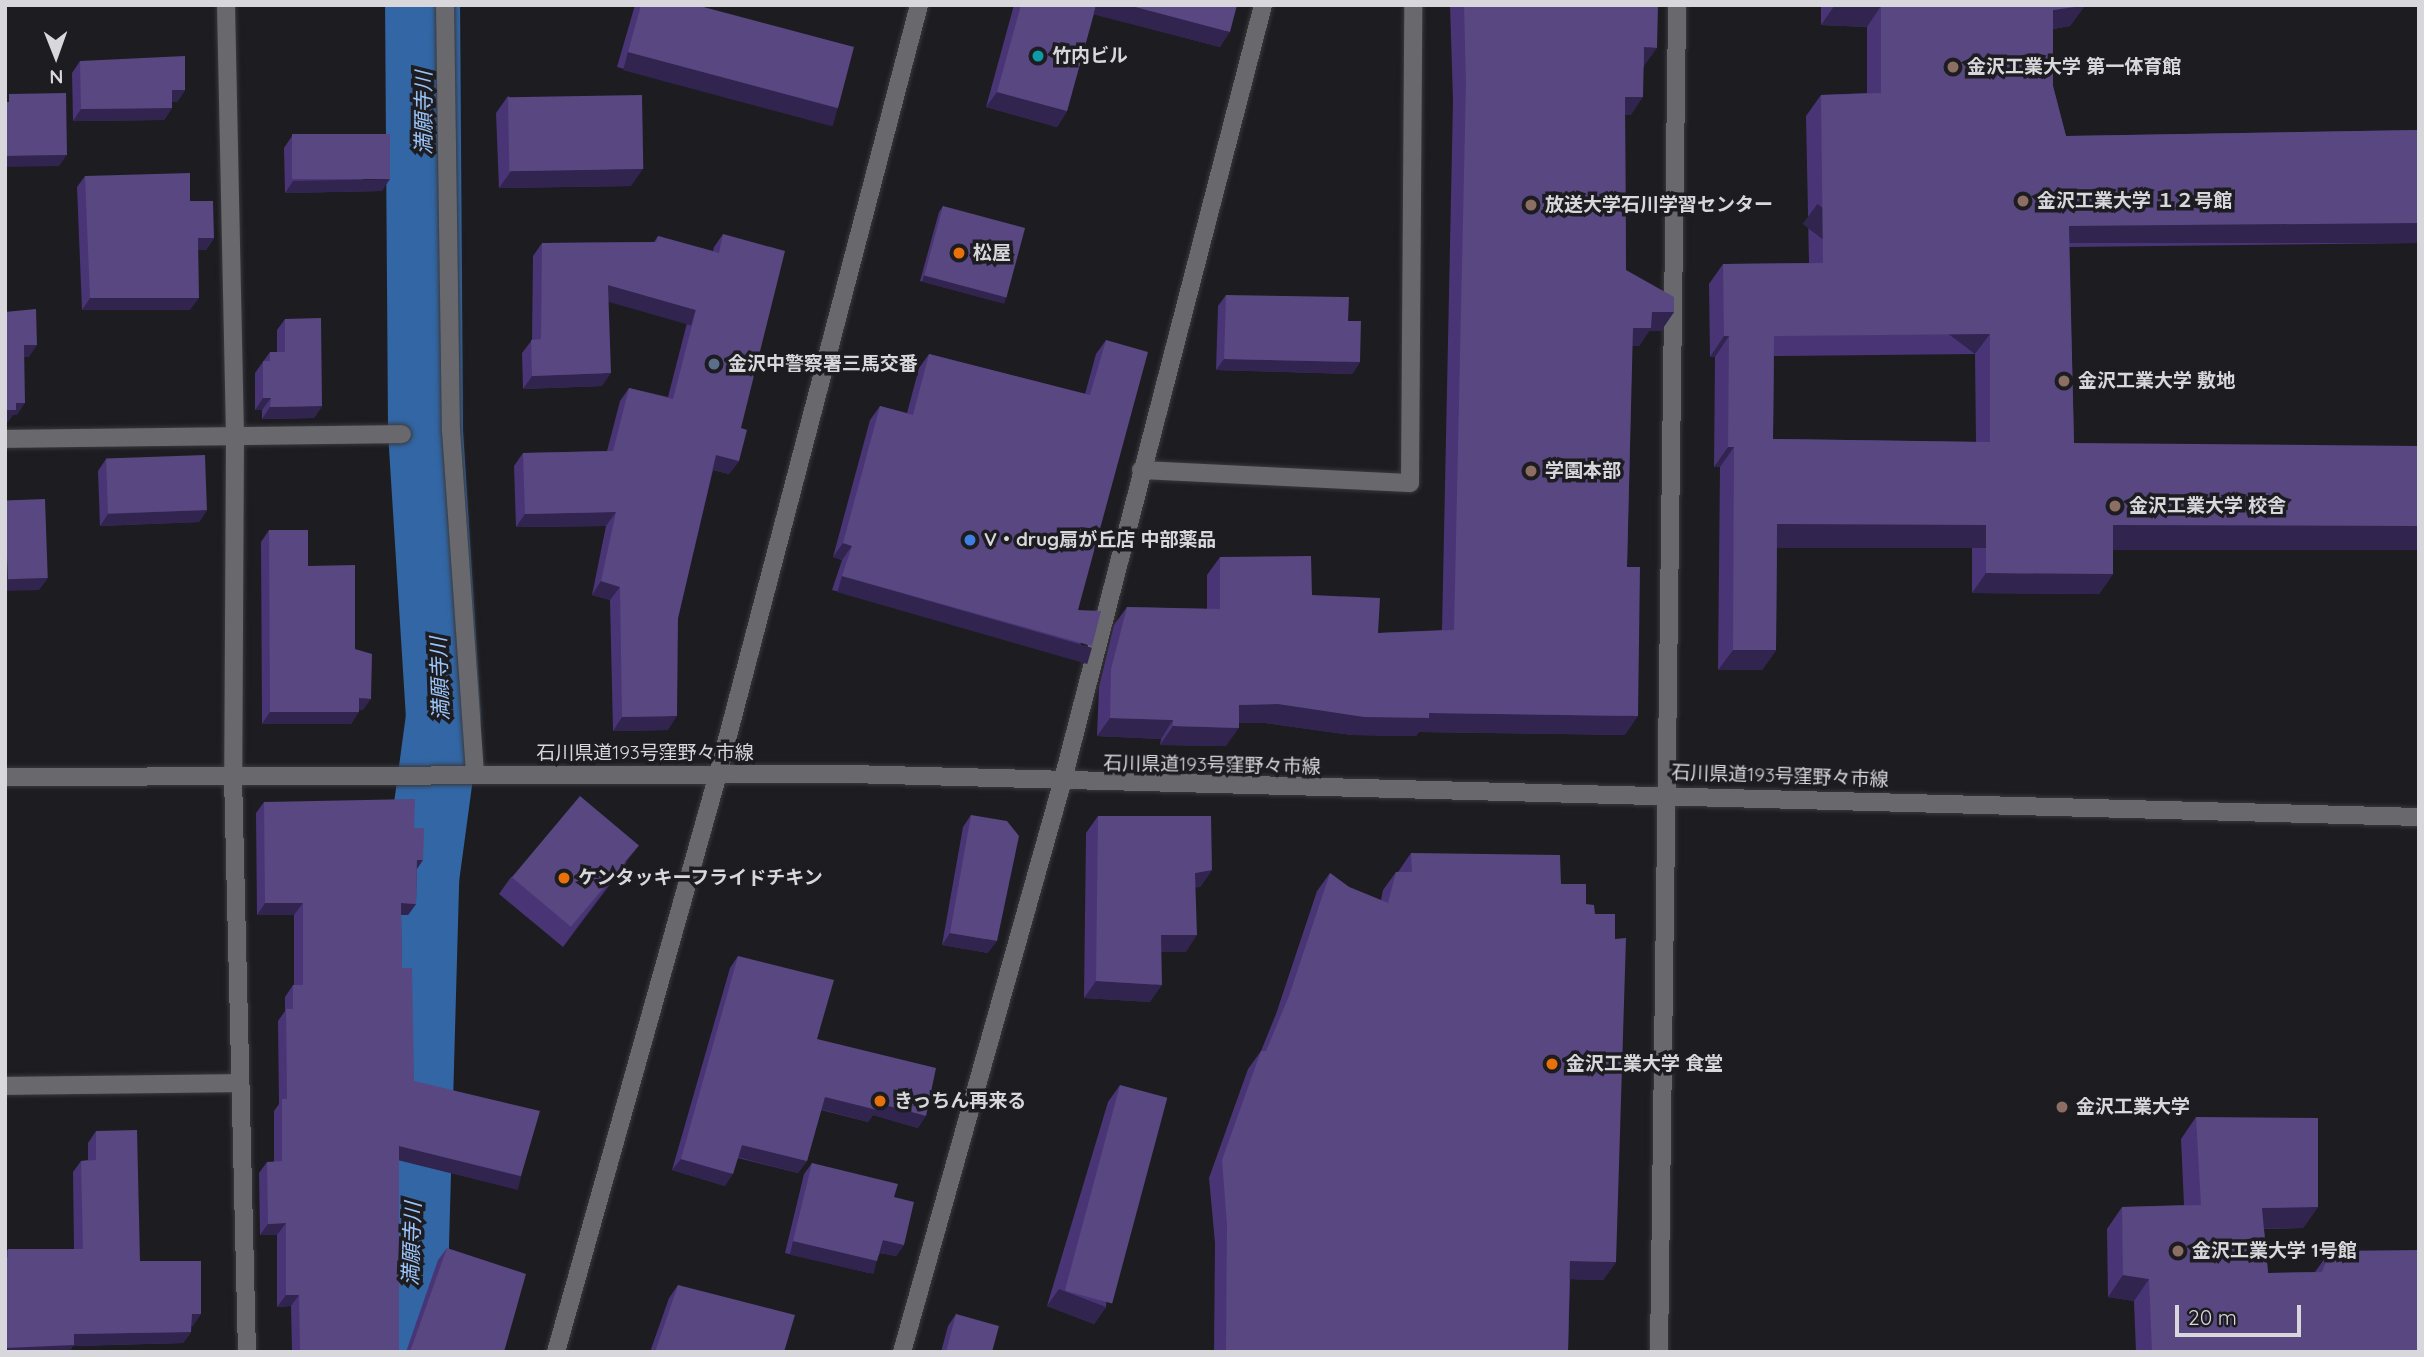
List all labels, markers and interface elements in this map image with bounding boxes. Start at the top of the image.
north arrow [21,21,91,91]
place label: 竹内ビル [1052,45,1128,67]
marker: 竹内ビル [1030,48,1046,64]
place label: 金沢工業大学 第一体育館 [1967,56,2181,78]
marker: 金沢工業大学 第一体育館 [1945,59,1961,75]
text: N [49,65,64,89]
water label: 満願寺川 [410,71,436,155]
place label: 金沢工業大学 １２号館 [2037,190,2232,212]
marker: 金沢工業大学 １２号館 [2015,193,2031,209]
place label: 放送大学石川学習センター [1545,194,1773,216]
marker: 放送大学石川学習センター [1523,197,1539,213]
place label: 松屋 [973,242,1011,264]
marker: 松屋 [951,245,967,261]
place label: 金沢中警察署三馬交番 [728,353,918,375]
marker: 金沢中警察署三馬交番 [706,356,722,372]
place label: 金沢工業大学 敷地 [2078,370,2235,392]
marker: 金沢工業大学 敷地 [2056,373,2072,389]
place label: 学園本部 [1545,460,1621,482]
marker: 学園本部 [1523,463,1539,479]
place label: 金沢工業大学 校舎 [2129,495,2286,517]
marker: 金沢工業大学 校舎 [2107,498,2123,514]
place label: V・drug扇が丘店 中部薬品 [984,529,1216,551]
marker: V・drug扇が丘店 中部薬品 [962,532,978,548]
water label: 満願寺川 [425,637,453,721]
street label: 石川県道193号窪野々市線 [536,742,754,764]
street label: 石川県道193号窪野々市線 [1103,752,1321,778]
street label: 石川県道193号窪野々市線 [1671,761,1889,791]
place label: ケンタッキーフライドチキン [578,867,825,889]
marker: ケンタッキーフライドチキン [556,870,572,886]
place label: 金沢工業大学 食堂 [1566,1053,1723,1075]
marker: 金沢工業大学 食堂 [1544,1056,1560,1072]
place label: きっちん再来る [894,1090,1027,1112]
marker: きっちん再来る [872,1093,888,1109]
place label: 金沢工業大学 [2076,1096,2190,1118]
marker: 金沢工業大学 [2054,1099,2070,1115]
water label: 満願寺川 [397,1202,425,1286]
place label: 金沢工業大学 1号館 [2192,1240,2357,1262]
marker: 金沢工業大学 1号館 [2170,1243,2186,1259]
scale bar [2179,1290,2305,1334]
text: 20 m [2188,1304,2237,1330]

